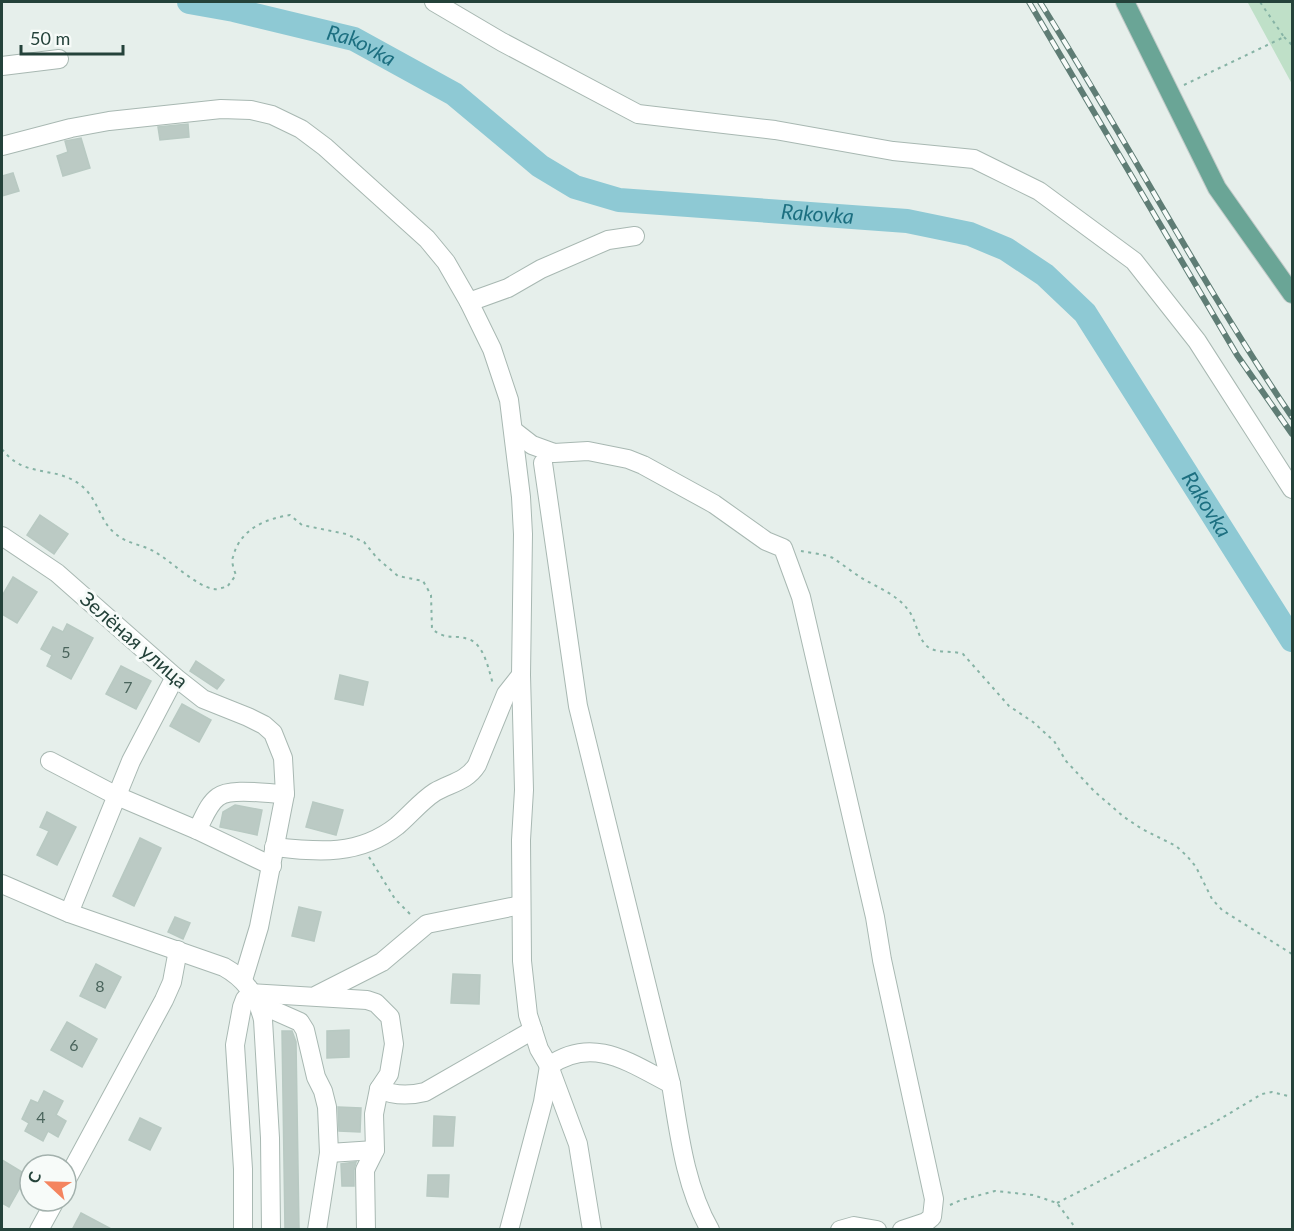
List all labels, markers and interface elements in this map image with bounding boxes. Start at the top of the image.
scale bar [21,18,123,56]
water label: Rakovka [325,19,400,70]
text: 50 m [30,27,70,49]
water label: Rakovka [780,198,855,228]
water label: Rakovka [1178,466,1238,541]
street label: Зелёная улица [76,586,193,693]
house number: 5 [61,642,71,661]
house number: 7 [123,677,133,696]
house number: 8 [95,976,105,995]
house number: 6 [69,1035,79,1054]
house number: 4 [36,1107,46,1126]
north arrow [18,1153,78,1213]
text: С [23,1168,45,1186]

